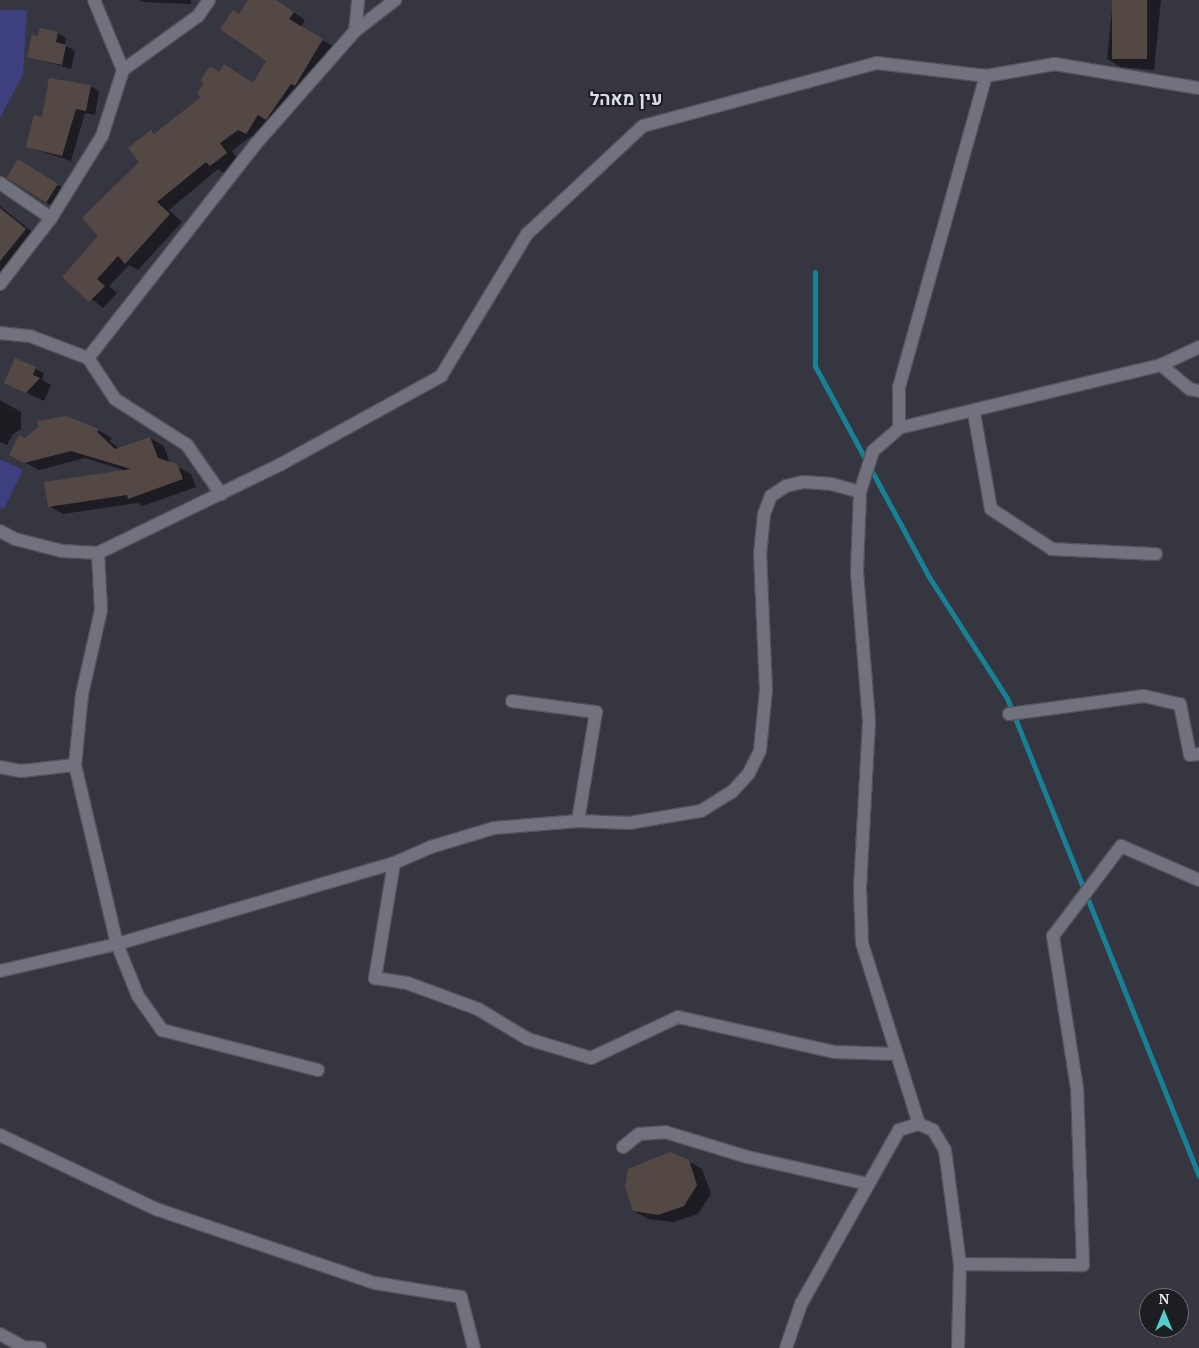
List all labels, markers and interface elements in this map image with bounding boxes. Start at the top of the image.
district label: עין מאהל [590,87,662,109]
north arrow [1139,1288,1189,1338]
text: N [1159,1289,1169,1308]

